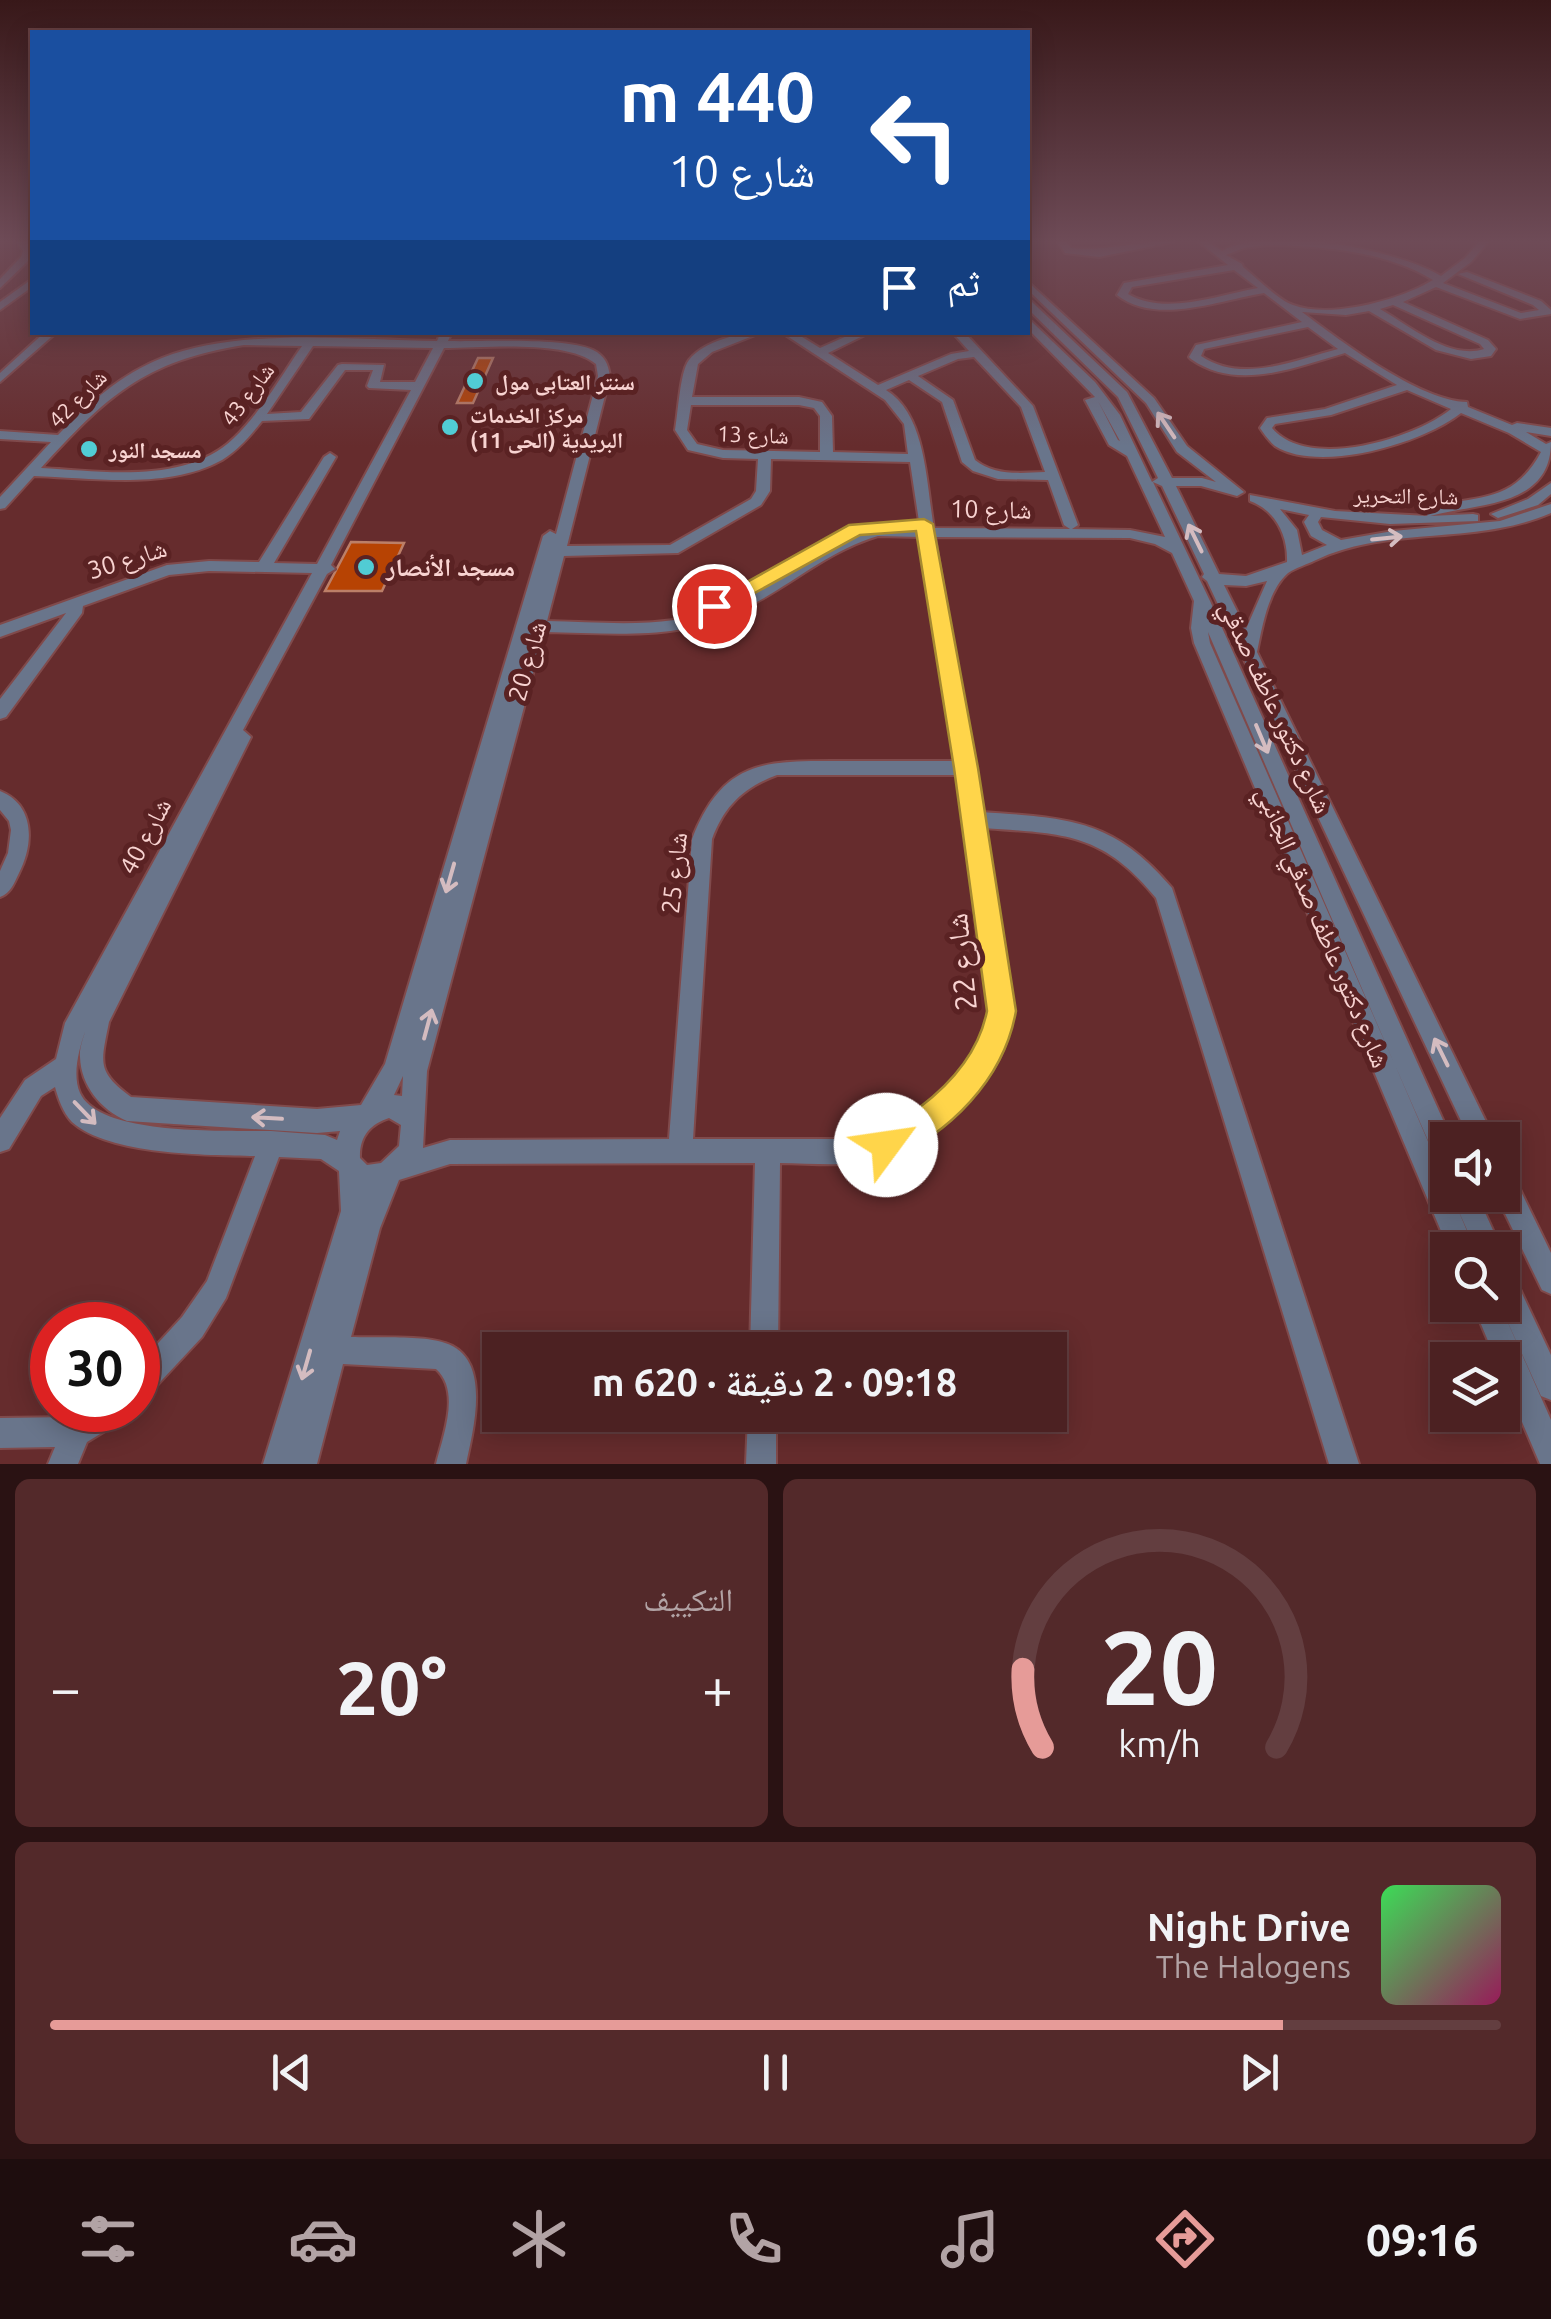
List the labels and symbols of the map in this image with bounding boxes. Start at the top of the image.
street label: شارع 43 [215,358,280,431]
street label: شارع 42 [43,364,113,434]
place label: سنتر العتابى مول [495,369,635,396]
marker: سنتر العتابى مول [464,370,486,392]
place label: مركز الخدمات البريدية (الحى 11) [470,402,623,454]
one-way arrow [1156,412,1177,440]
marker: مركز الخدمات البريدية (الحى 11) [439,416,461,438]
street label: شارع 13 [717,420,789,450]
place label: مسجد النور [108,437,202,463]
marker: مسجد النور [78,438,100,460]
street label: شارع التحرير [1352,482,1459,510]
street label: شارع 10 [950,494,1032,526]
one-way arrow [1185,524,1204,554]
one-way arrow [1370,528,1402,547]
street label: شارع 30 [84,534,171,586]
place label: مسجد الأنصار [385,553,515,581]
marker: مسجد الأنصار [355,556,377,578]
pin [672,564,757,649]
street label: شارع دكتور عاطف صدقي [1209,596,1337,820]
street label: شارع 20 [502,618,554,705]
one-way arrow [1254,723,1272,754]
street label: شارع دكتور عاطف صدقي الجانبي [1245,782,1395,1074]
street label: شارع 40 [114,793,178,879]
street label: شارع 25 [656,831,694,915]
one-way arrow [439,862,458,894]
street label: شارع 22 [939,911,986,1012]
one-way arrow [419,1009,438,1040]
one-way arrow [1431,1038,1450,1067]
position arrow [834,1093,938,1197]
one-way arrow [73,1101,97,1125]
one-way arrow [251,1108,283,1127]
speed limit sign: 30 [30,1302,160,1432]
one-way arrow [296,1348,314,1380]

